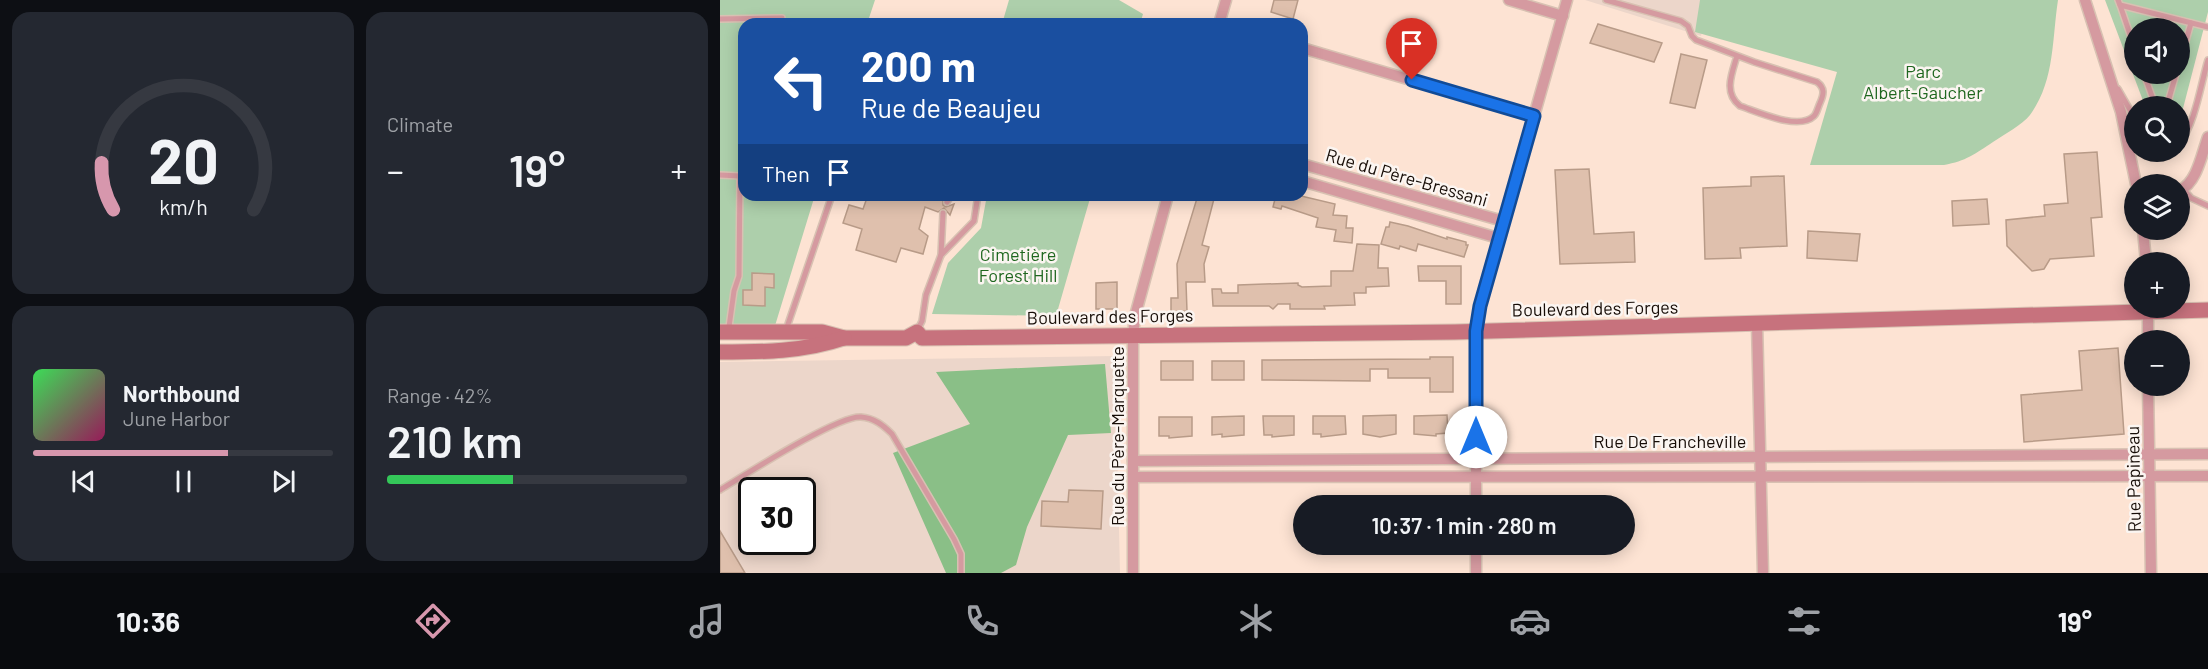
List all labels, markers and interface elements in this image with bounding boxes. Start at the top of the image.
pin [1386,18,1437,80]
map controls [2124,18,2190,396]
button: sound [2124,18,2190,84]
icon: arrive [1395,27,1428,60]
text: 200 m [861,40,976,90]
icon: left [762,42,840,120]
park label: Parc Albert-Gaucher [1863,60,1983,103]
text: Rue de Beaujeu [861,91,1041,123]
button: search [2124,96,2190,162]
text: Climate [387,112,453,136]
text: 20 [148,122,218,196]
text: 19° [509,142,565,196]
street label: Rue du Père-Bressani [1323,143,1491,211]
text: − [387,150,404,190]
text: + [671,150,687,190]
icon: arrive [822,156,855,189]
text: Then [762,160,810,186]
button: layers [2124,174,2190,240]
text: km/h [159,194,207,219]
park label: Cimetière Forest Hill [979,243,1057,286]
button: + [2124,252,2190,318]
street label: Boulevard des Forges [1512,296,1678,320]
street label: Boulevard des Forges [1027,304,1193,328]
button: − [2124,330,2190,396]
street label: Rue du Père-Marquette [1106,346,1128,526]
text: Northbound [123,380,240,406]
text: Range · 42% [387,383,493,407]
position arrow [1444,405,1508,469]
text: June Harbor [123,406,230,430]
text: 210 km [387,413,523,467]
street label: Rue Papineau [2121,426,2145,532]
street label: Rue De Francheville [1594,430,1746,452]
icon: previous [67,465,100,498]
icon: pause [167,465,200,498]
icon: next [267,465,300,498]
speed limit sign: 30 [738,477,816,555]
text: 10:37 · 1 min · 280 m [1372,512,1557,538]
icon: directions [412,600,454,642]
icon: music [686,600,728,642]
icon: phone [961,600,1003,642]
icon: climate [1235,600,1277,642]
icon: car [1509,600,1551,642]
icon: filters [1783,600,1825,642]
text: 10:36 [116,605,180,637]
text: 19° [2058,605,2092,637]

